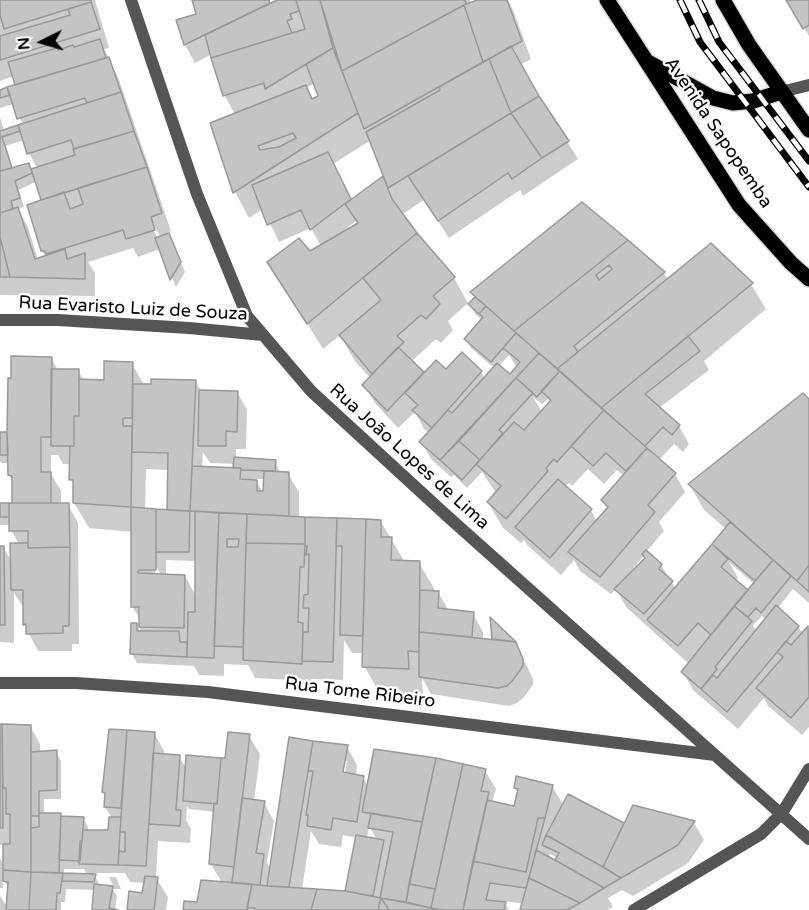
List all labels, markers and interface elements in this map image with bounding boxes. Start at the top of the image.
north arrow [12,12,72,72]
text: N [14,36,35,51]
street label: Avenida Sapopemba [660,54,776,212]
street label: Rua Evaristo Luiz de Souza [18,292,248,326]
street label: Rua João Lopes de Lima [325,380,493,534]
street label: Rua Tome Ribeiro [283,673,437,713]

